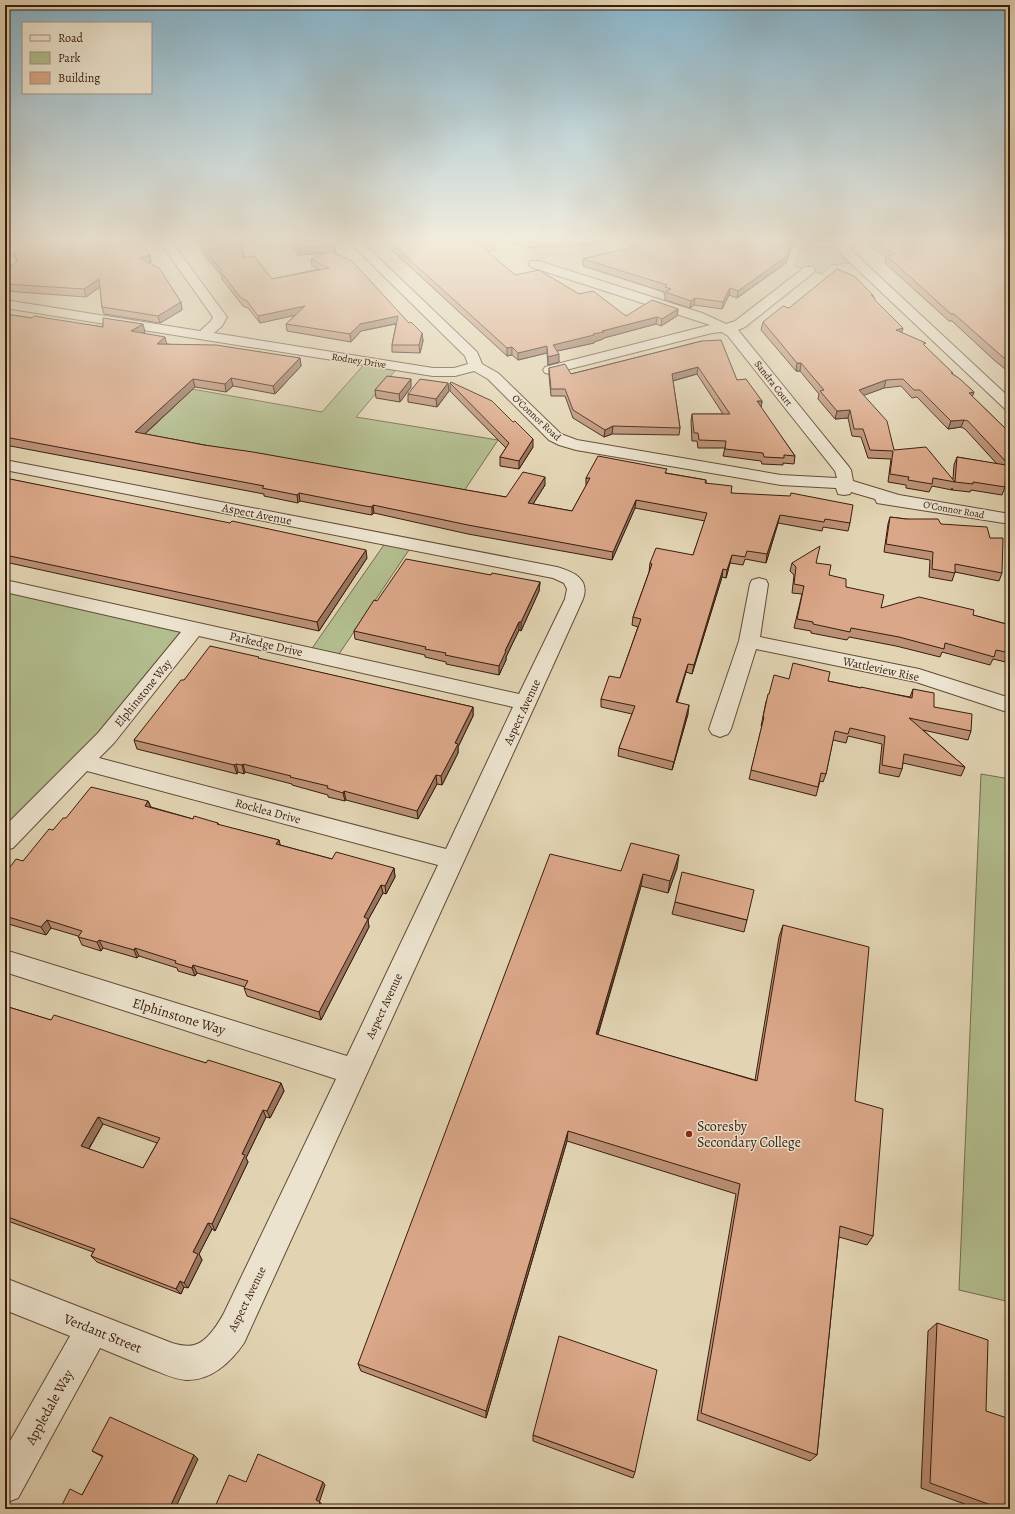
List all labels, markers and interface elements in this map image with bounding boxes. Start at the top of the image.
legend [22,22,152,94]
text: Road [58,30,84,46]
text: Park [58,50,81,66]
text: Building [58,70,100,86]
street label: Rodney Drive [331,350,388,371]
street label: Sandra Court [752,358,796,409]
street label: O'Connor Road [510,391,564,444]
street label: O'Connor Road [922,498,986,521]
street label: Aspect Avenue [220,499,293,529]
street label: Parkedge Drive [228,628,304,660]
street label: Wattleview Rise [840,653,921,685]
street label: Elphinstone Way [111,655,176,730]
street label: Aspect Avenue [499,677,544,748]
street label: Rocklea Drive [233,795,303,827]
street label: Aspect Avenue [361,971,406,1042]
street label: Elphinstone Way [130,993,229,1040]
place label: Scoresby Secondary College [697,1117,801,1152]
marker: Scoresby Secondary College [684,1129,694,1139]
street label: Aspect Avenue [224,1264,270,1335]
street label: Verdant Street [60,1309,145,1358]
street label: Appledale Way [20,1366,78,1449]

